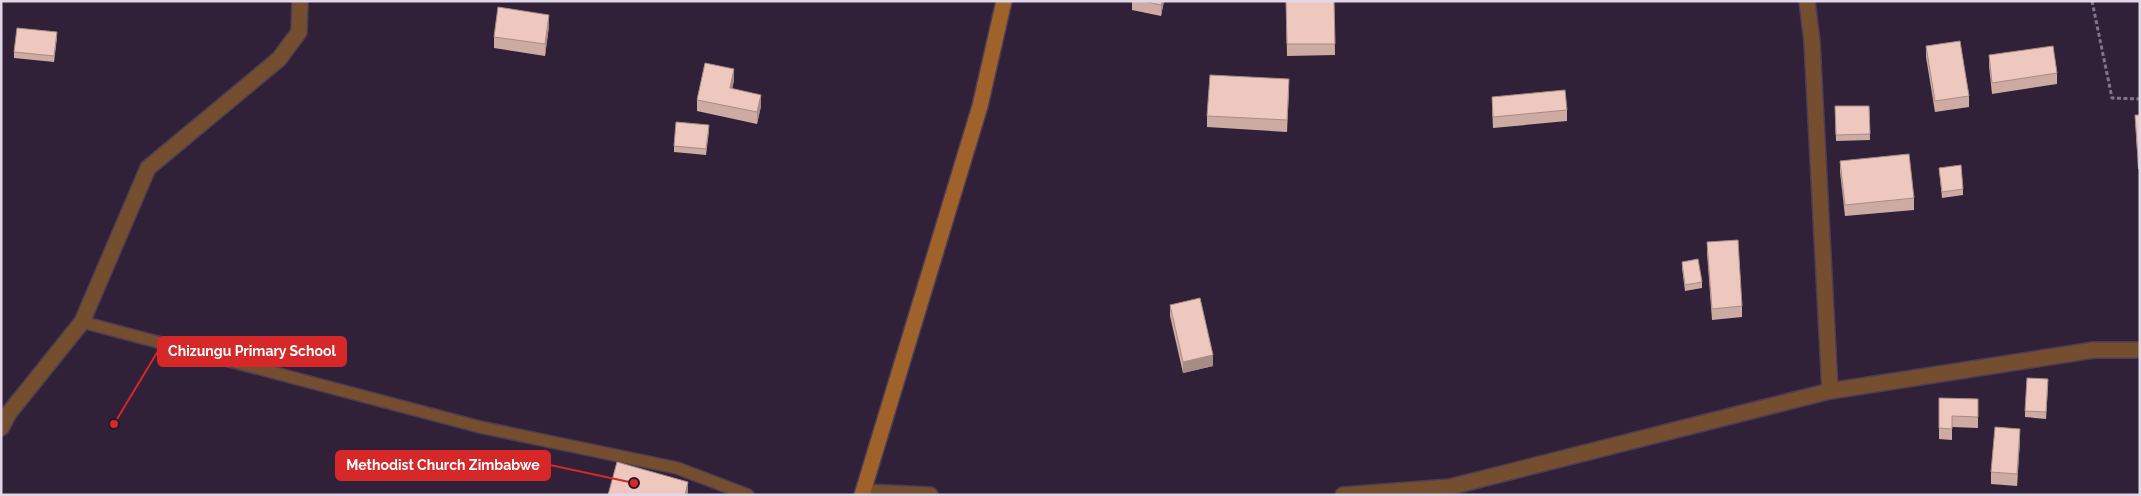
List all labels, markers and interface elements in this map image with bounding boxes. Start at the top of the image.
callout: Chizungu Primary School [158,337,346,366]
text: Chizungu Primary School [168,343,336,359]
callout: Methodist Church Zimbabwe [336,451,550,480]
text: Methodist Church Zimbabwe [346,457,540,473]

